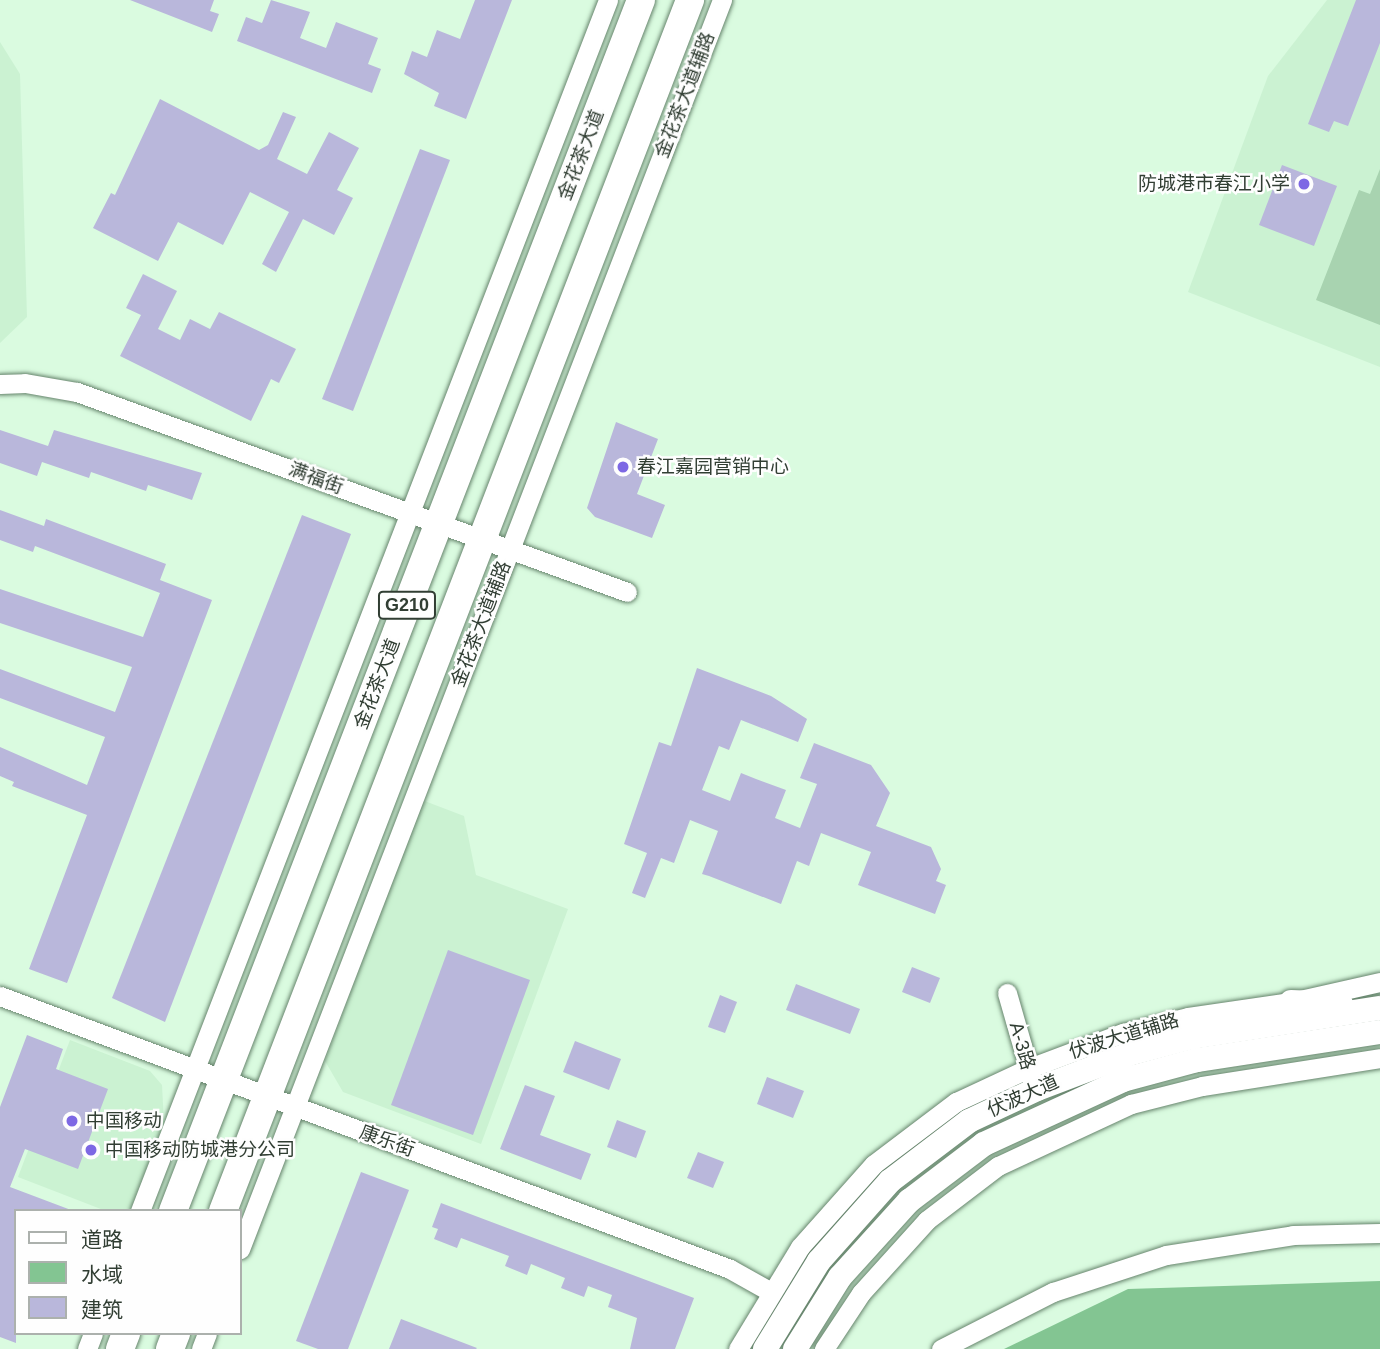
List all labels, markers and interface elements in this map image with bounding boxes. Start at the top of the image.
street label: 金花茶大道辅路 [651,29,719,161]
street label: 金花茶大道 [553,107,609,203]
place label: 防城港市春江小学 [1138,173,1290,195]
marker: 防城港市春江小学 [1296,176,1312,192]
place label: 春江嘉园营销中心 [637,456,789,478]
street label: 满福街 [285,458,347,498]
marker: 春江嘉园营销中心 [615,459,631,475]
street label: 金花茶大道辅路 [447,558,515,690]
road number: G210 [377,590,437,620]
street label: 金花茶大道 [349,636,405,732]
street label: 伏波大道辅路 [1066,1008,1182,1064]
street label: A-3路 [1004,1020,1040,1072]
street label: 伏波大道 [984,1070,1062,1122]
place label: 中国移动 [86,1110,162,1132]
marker: 中国移动 [64,1113,80,1129]
street label: 康乐街 [356,1121,418,1161]
place label: 中国移动防城港分公司 [105,1139,295,1161]
marker: 中国移动防城港分公司 [83,1142,99,1158]
legend [14,1209,242,1335]
text: 道路 [81,1228,123,1251]
text: 水域 [81,1263,123,1286]
text: 建筑 [81,1298,123,1321]

